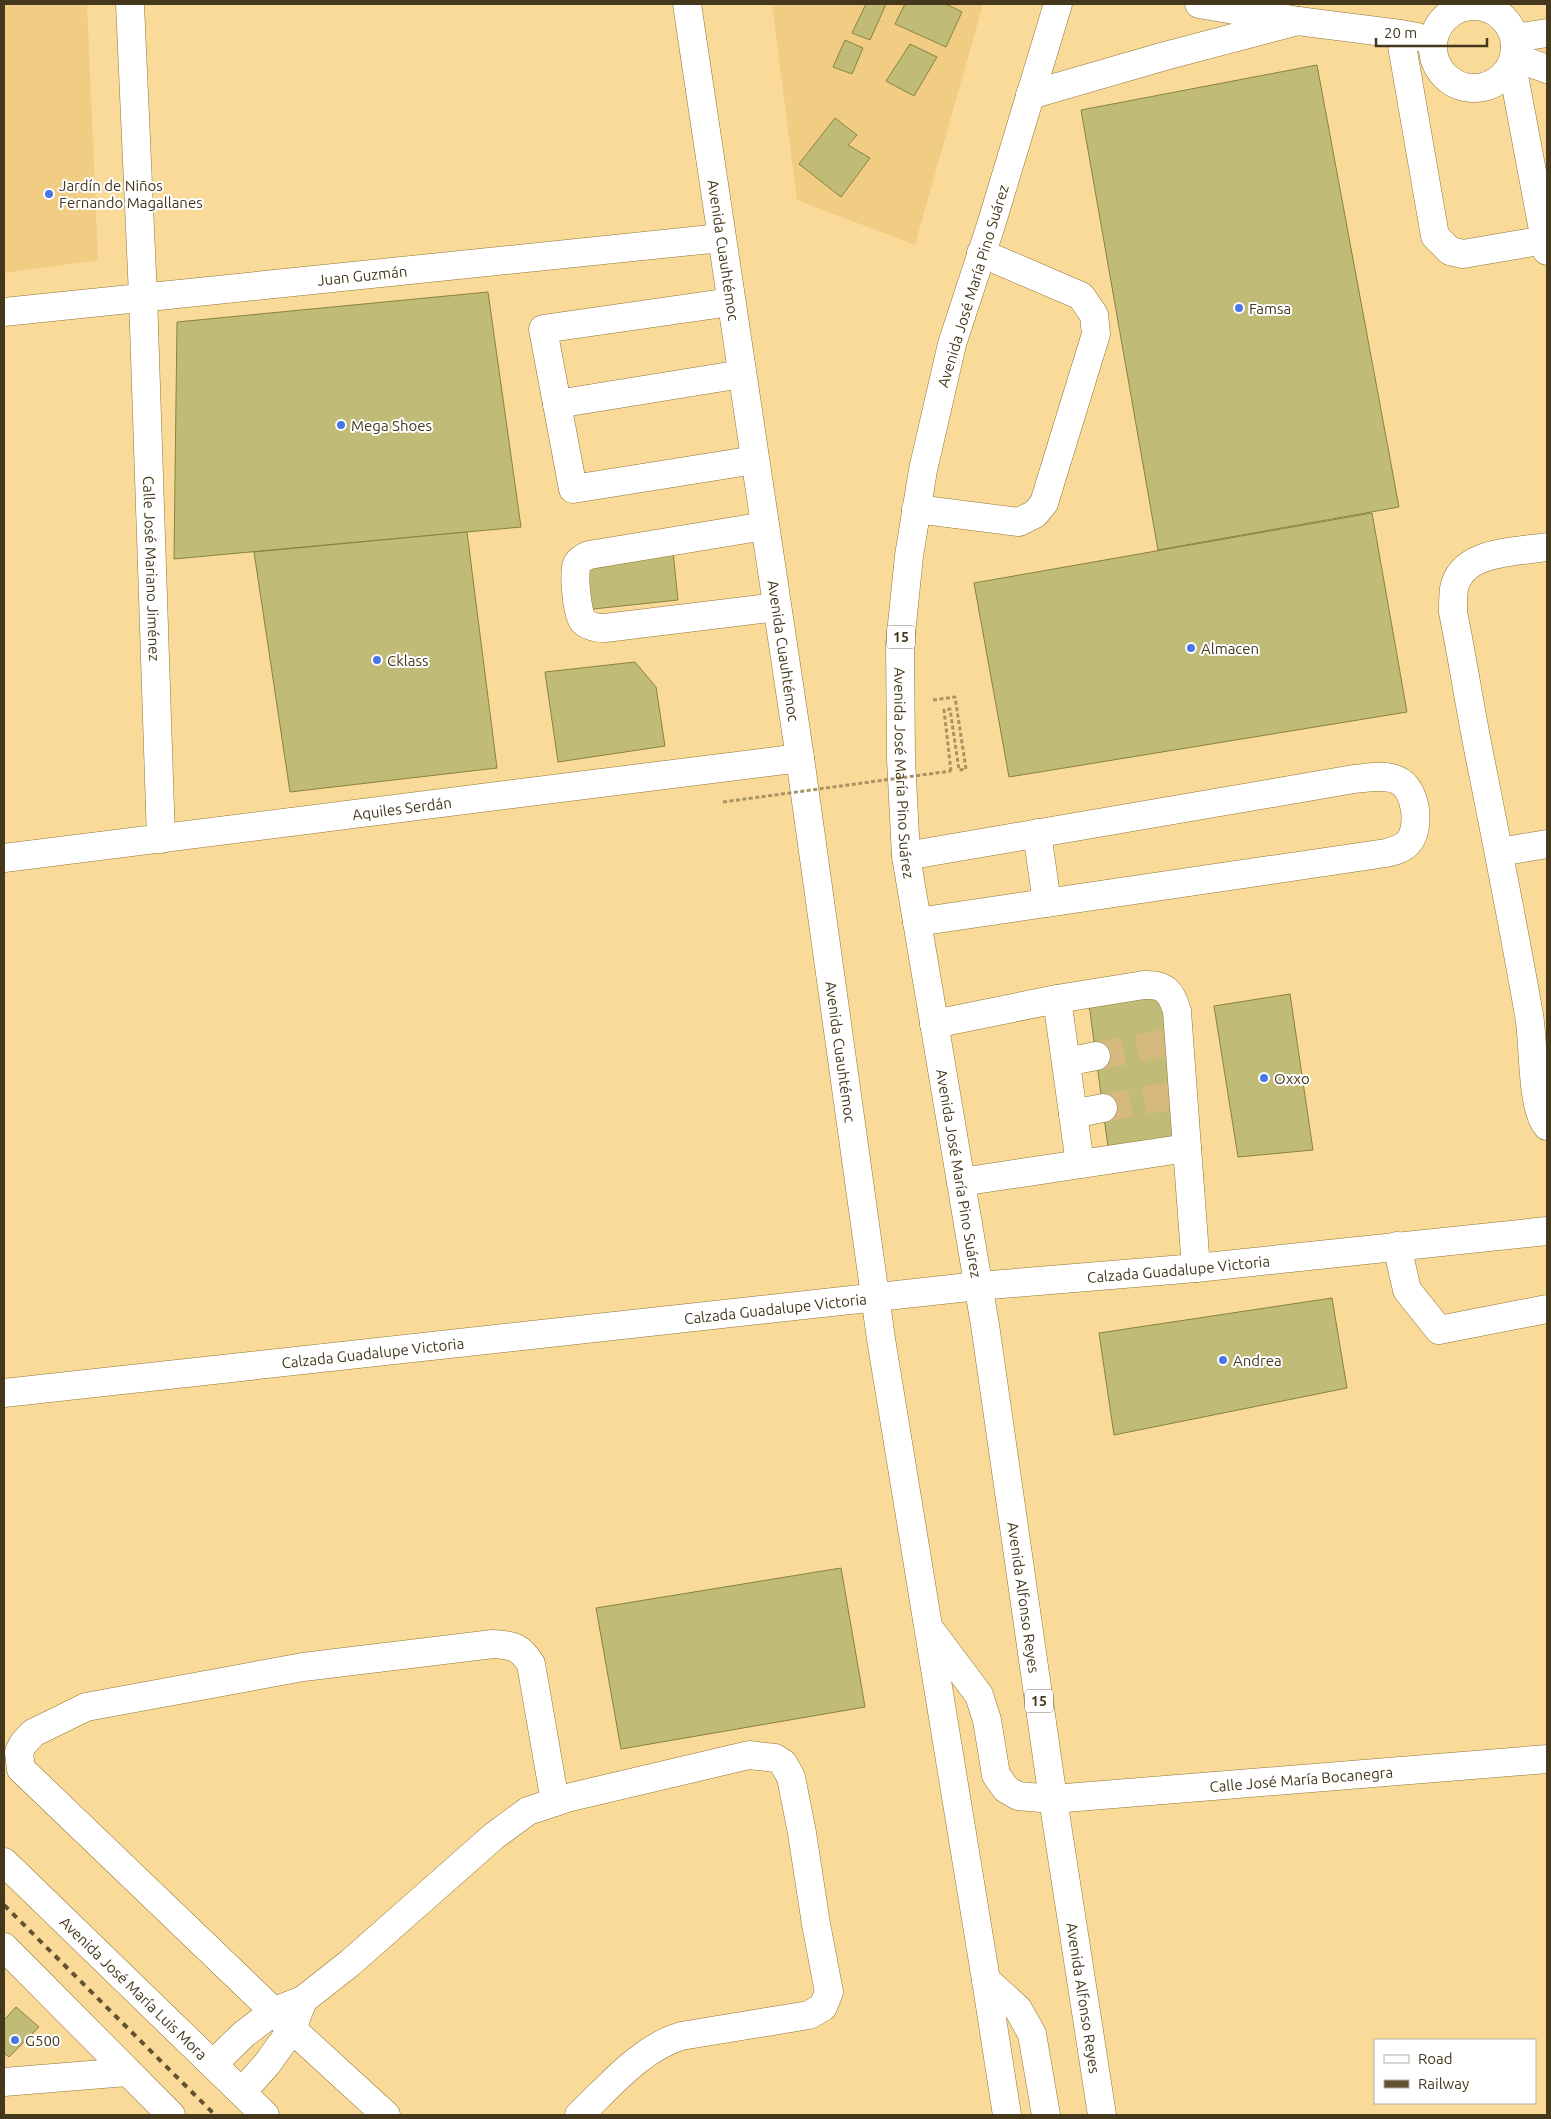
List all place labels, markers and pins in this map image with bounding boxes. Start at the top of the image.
place label: Jardín de Niños Fernando Magallanes [59,177,203,211]
marker: Jardín de Niños Fernando Magallanes [43,188,55,200]
place label: Famsa [1249,300,1291,317]
marker: Famsa [1233,302,1245,314]
place label: Mega Shoes [351,417,432,434]
marker: Mega Shoes [335,419,347,431]
place label: Almacen [1201,640,1259,657]
marker: Almacen [1185,642,1197,654]
place label: Cklass [387,652,428,669]
marker: Cklass [371,654,383,666]
place label: Oxxo [1274,1070,1310,1087]
marker: Oxxo [1258,1072,1270,1084]
place label: Andrea [1233,1352,1282,1369]
marker: Andrea [1217,1354,1229,1366]
place label: G500 [25,2032,60,2049]
marker: G500 [9,2034,21,2046]

